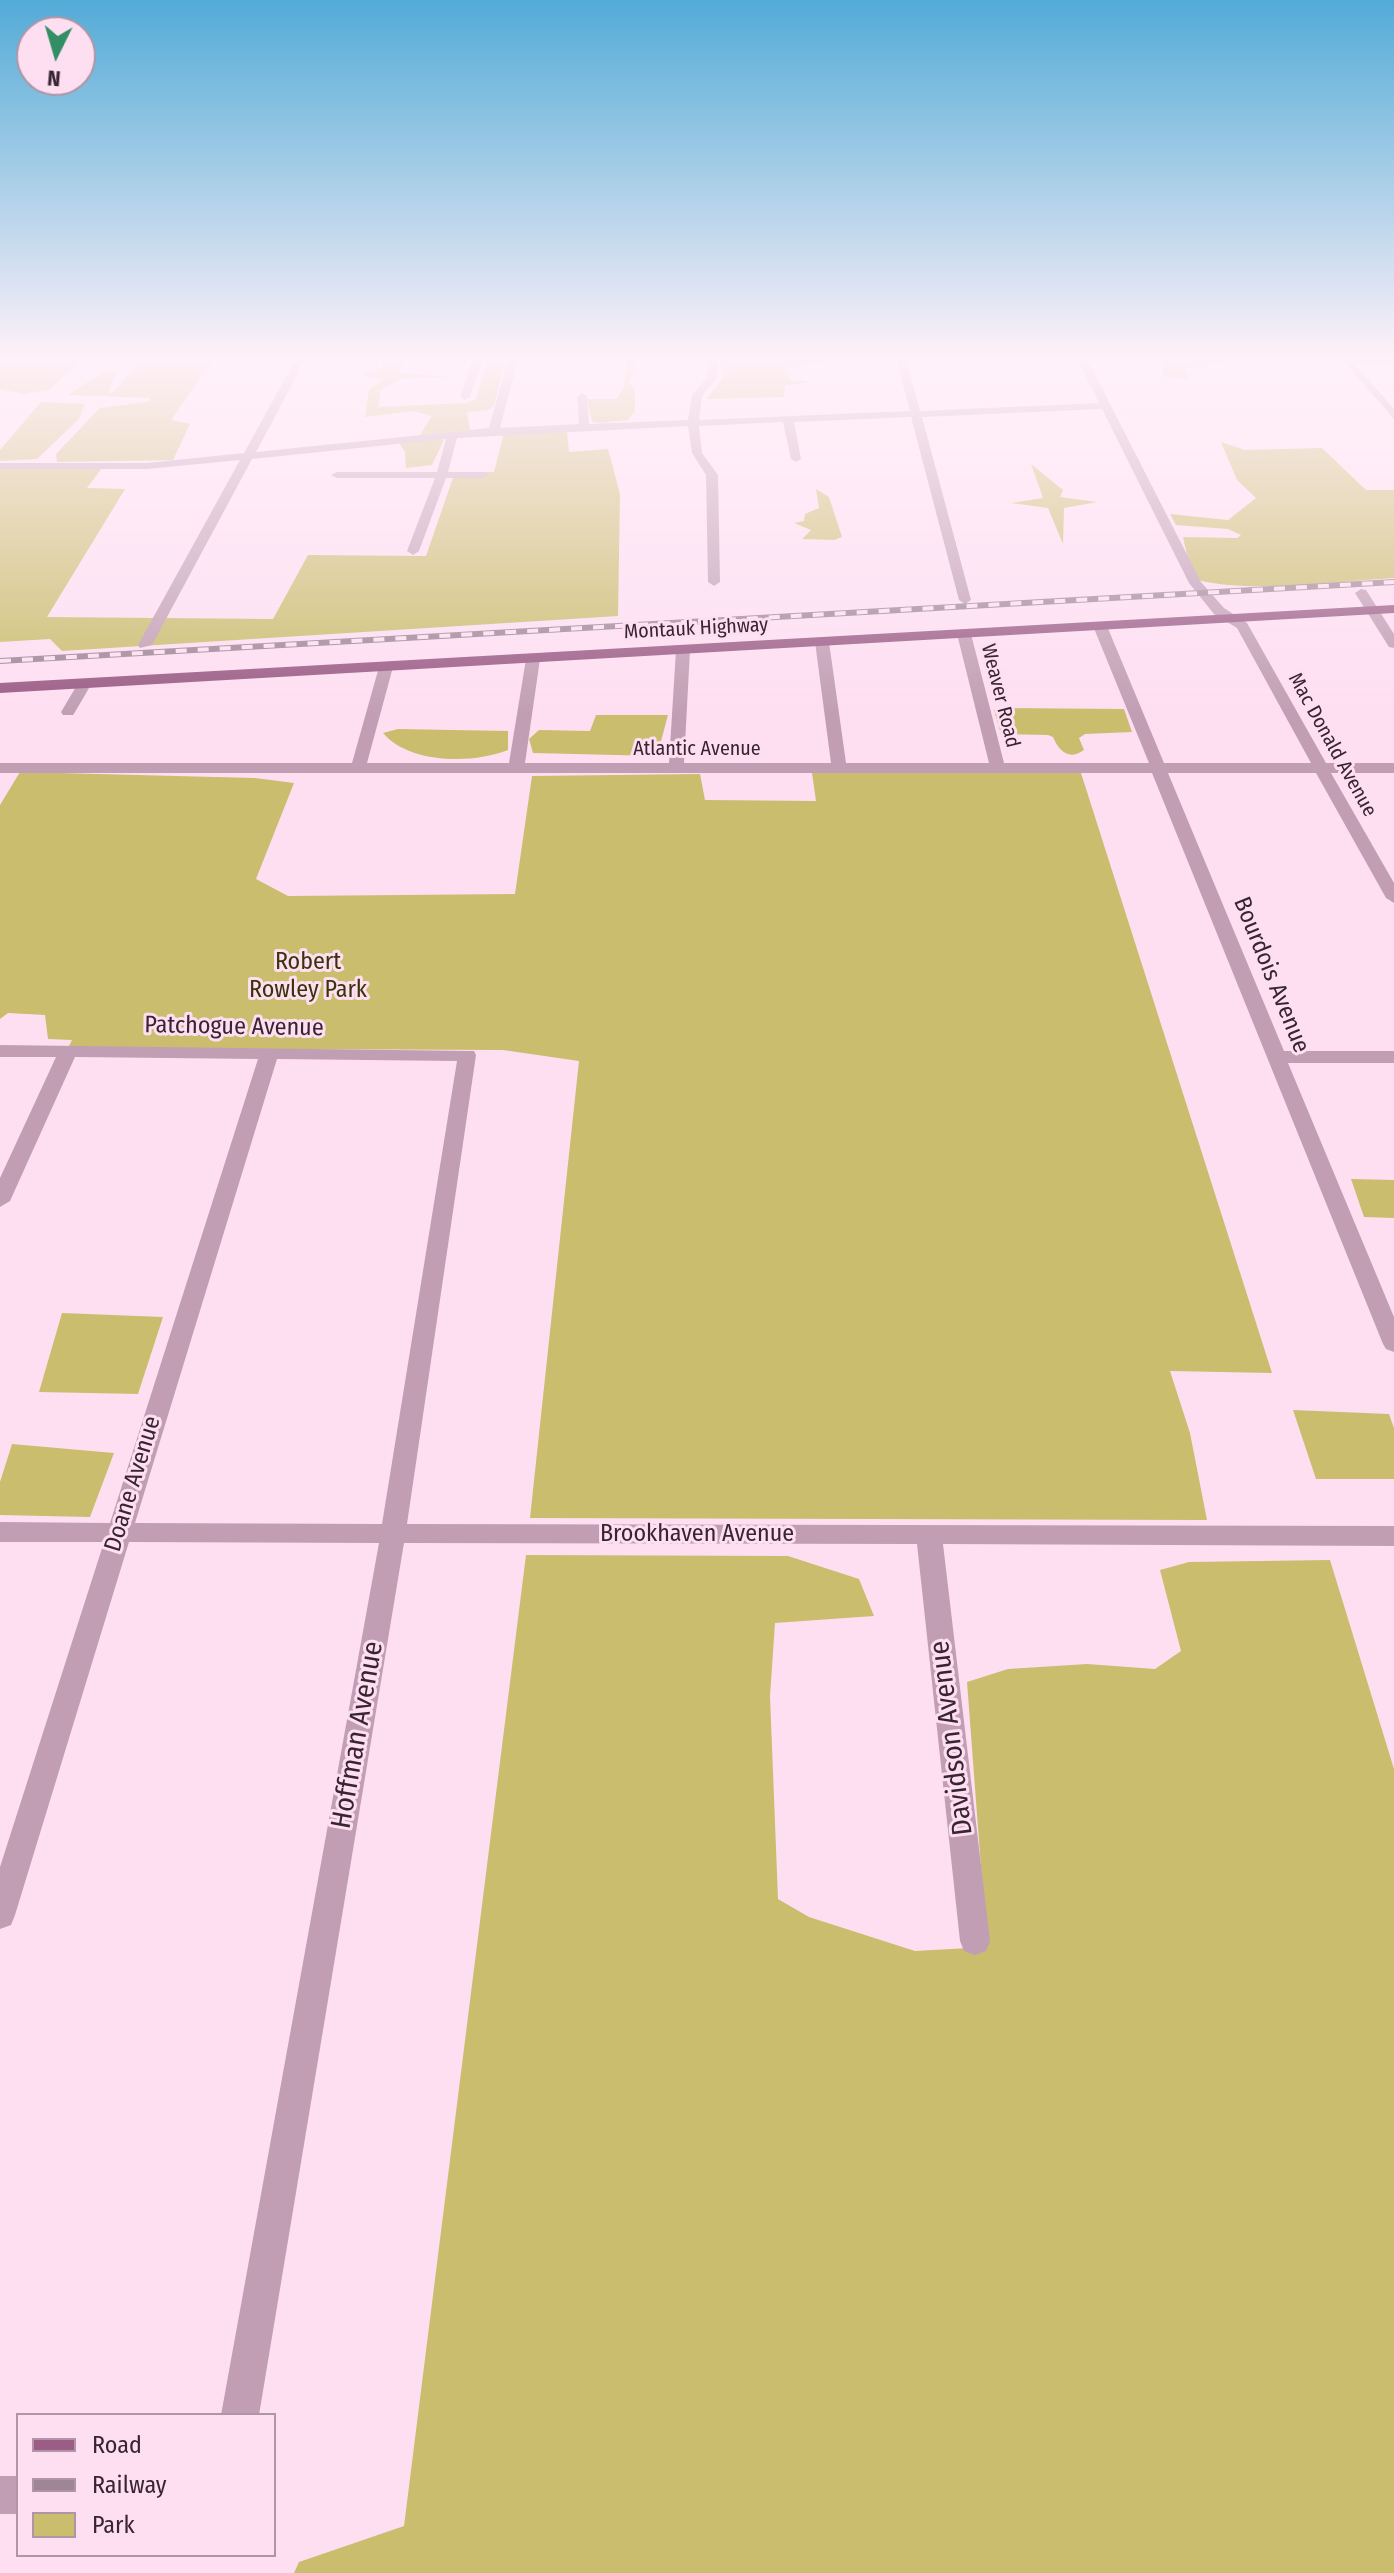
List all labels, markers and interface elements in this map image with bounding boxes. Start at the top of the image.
north arrow [16,16,96,96]
text: N [46,64,62,92]
street label: Montauk Highway [623,613,769,645]
street label: Weaver Road [976,642,1024,750]
street label: Mac Donald Avenue [1283,669,1381,821]
street label: Atlantic Avenue [633,737,761,761]
street label: Bourdois Avenue [1227,893,1315,1057]
park label: Robert Rowley Park [249,948,367,1004]
street label: Patchogue Avenue [144,1011,324,1043]
street label: Doane Avenue [99,1413,167,1555]
street label: Brookhaven Avenue [600,1520,794,1548]
street label: Hoffman Avenue [325,1639,391,1831]
street label: Davidson Avenue [923,1639,981,1837]
legend [16,2413,276,2557]
text: Road [92,2431,142,2459]
text: Railway [92,2471,167,2499]
text: Park [92,2511,135,2539]

